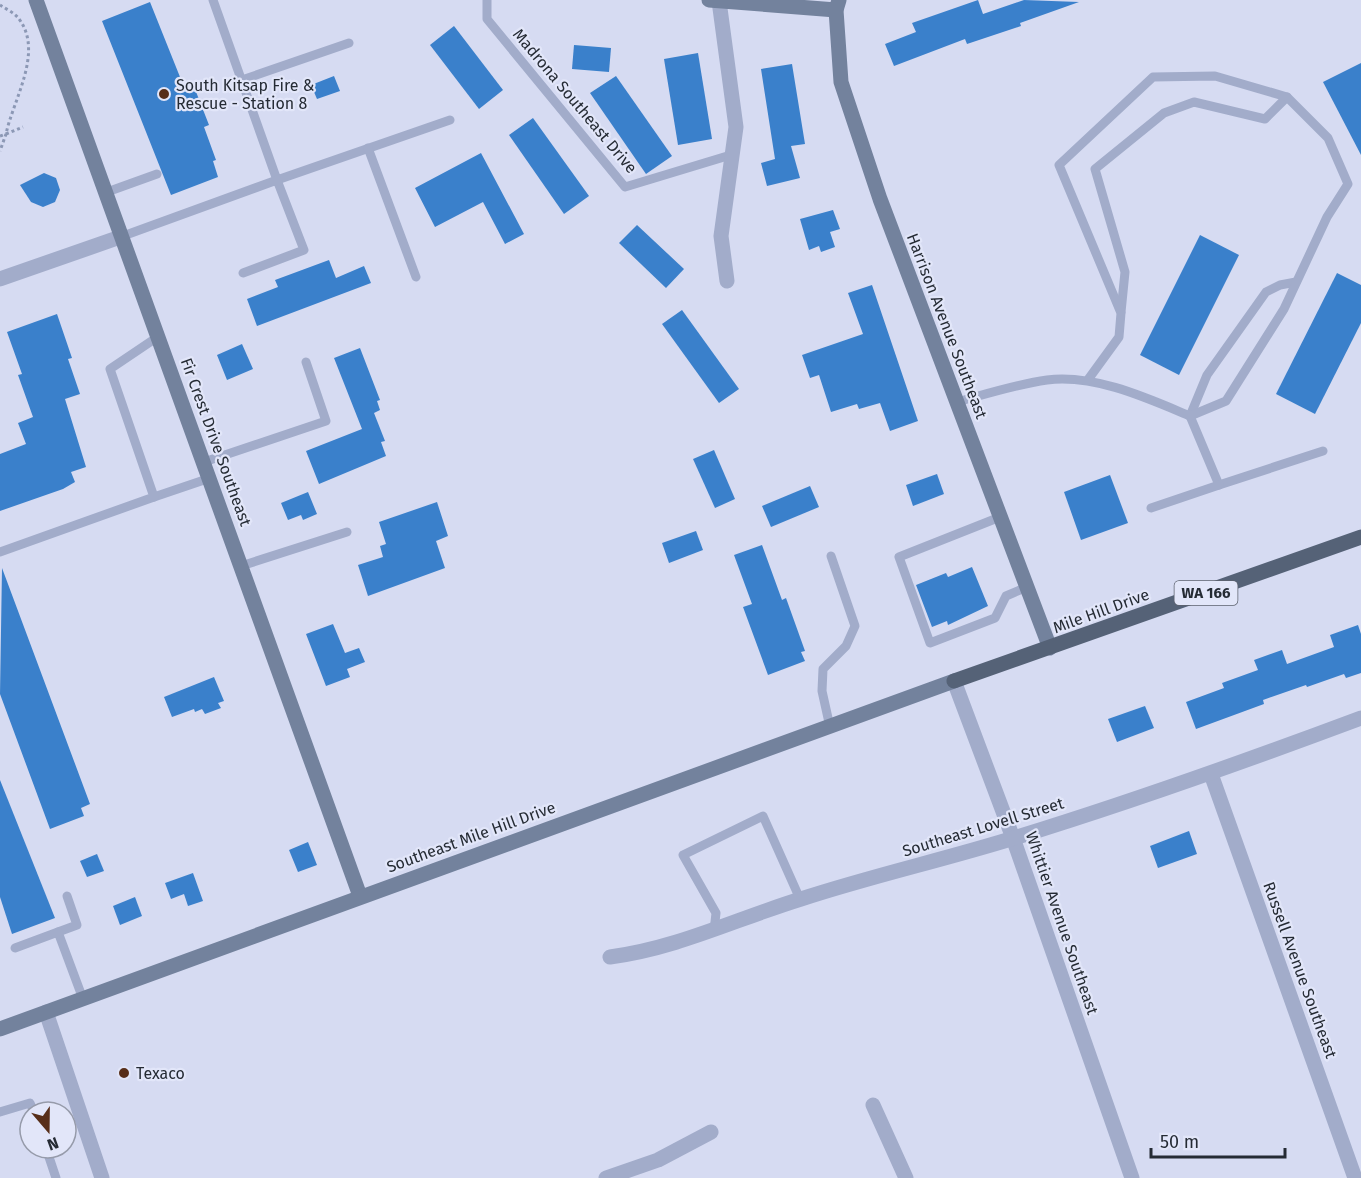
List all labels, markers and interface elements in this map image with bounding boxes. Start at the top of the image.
street label: Madrona Southeast Drive [509,25,641,177]
place label: South Kitsap Fire & Rescue - Station 8 [176,76,315,113]
marker: South Kitsap Fire & Rescue - Station 8 [157,87,171,101]
street label: Harrison Avenue Southeast [903,231,991,422]
street label: Fir Crest Drive Southeast [177,355,255,529]
road number: WA 166 [1174,581,1238,605]
street label: Mile Hill Drive [1050,585,1152,637]
street label: Southeast Lovell Street [900,793,1066,861]
street label: Southeast Mile Hill Drive [384,798,558,876]
street label: Whittier Avenue Southeast [1022,829,1102,1017]
street label: Russell Avenue Southeast [1259,879,1341,1061]
place label: Texaco [136,1064,185,1083]
marker: Texaco [117,1066,131,1080]
north arrow [18,1100,78,1160]
scale bar [1151,1121,1284,1159]
text: 50 m [1160,1131,1199,1153]
text: N [45,1133,61,1154]

